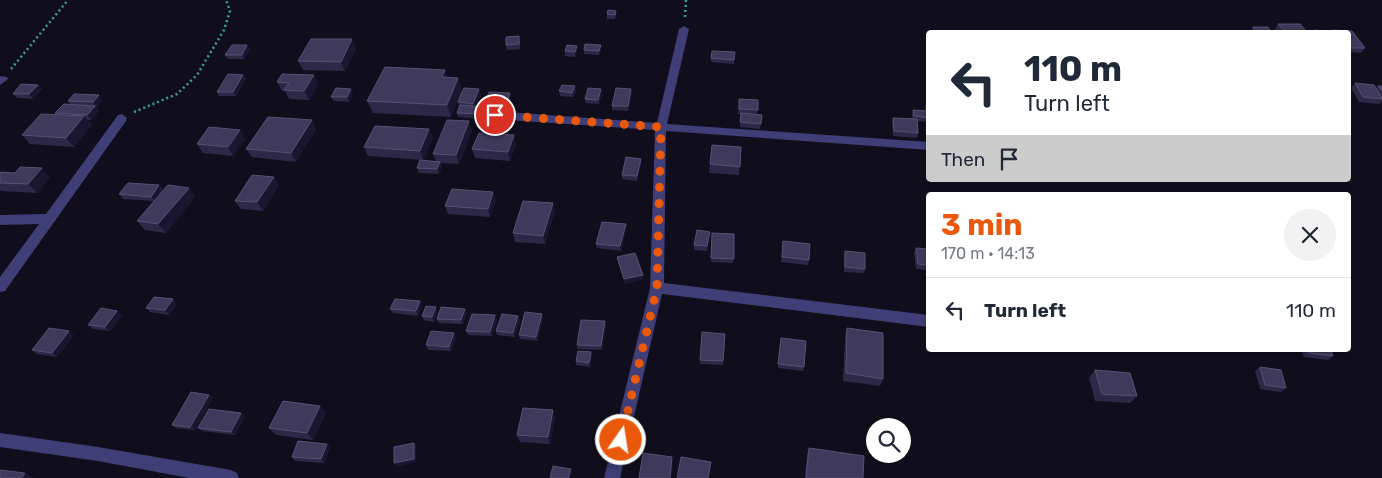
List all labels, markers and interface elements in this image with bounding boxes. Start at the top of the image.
text: 110 m [1024,48,1122,90]
icon: left [941,50,1006,115]
text: Turn left [1024,90,1110,117]
pin [474,94,516,136]
icon: arrive [481,101,509,129]
icon: arrive [995,145,1023,173]
text: Then [941,148,985,171]
text: 3 min [941,207,1023,243]
button: close [1284,209,1336,261]
text: 170 m · 14:13 [941,244,1035,263]
icon: left [941,296,969,324]
text: Turn left [984,299,1066,322]
text: 110 m [1286,299,1336,322]
position arrow [594,413,646,465]
map controls [866,418,911,463]
button: search [866,418,911,463]

